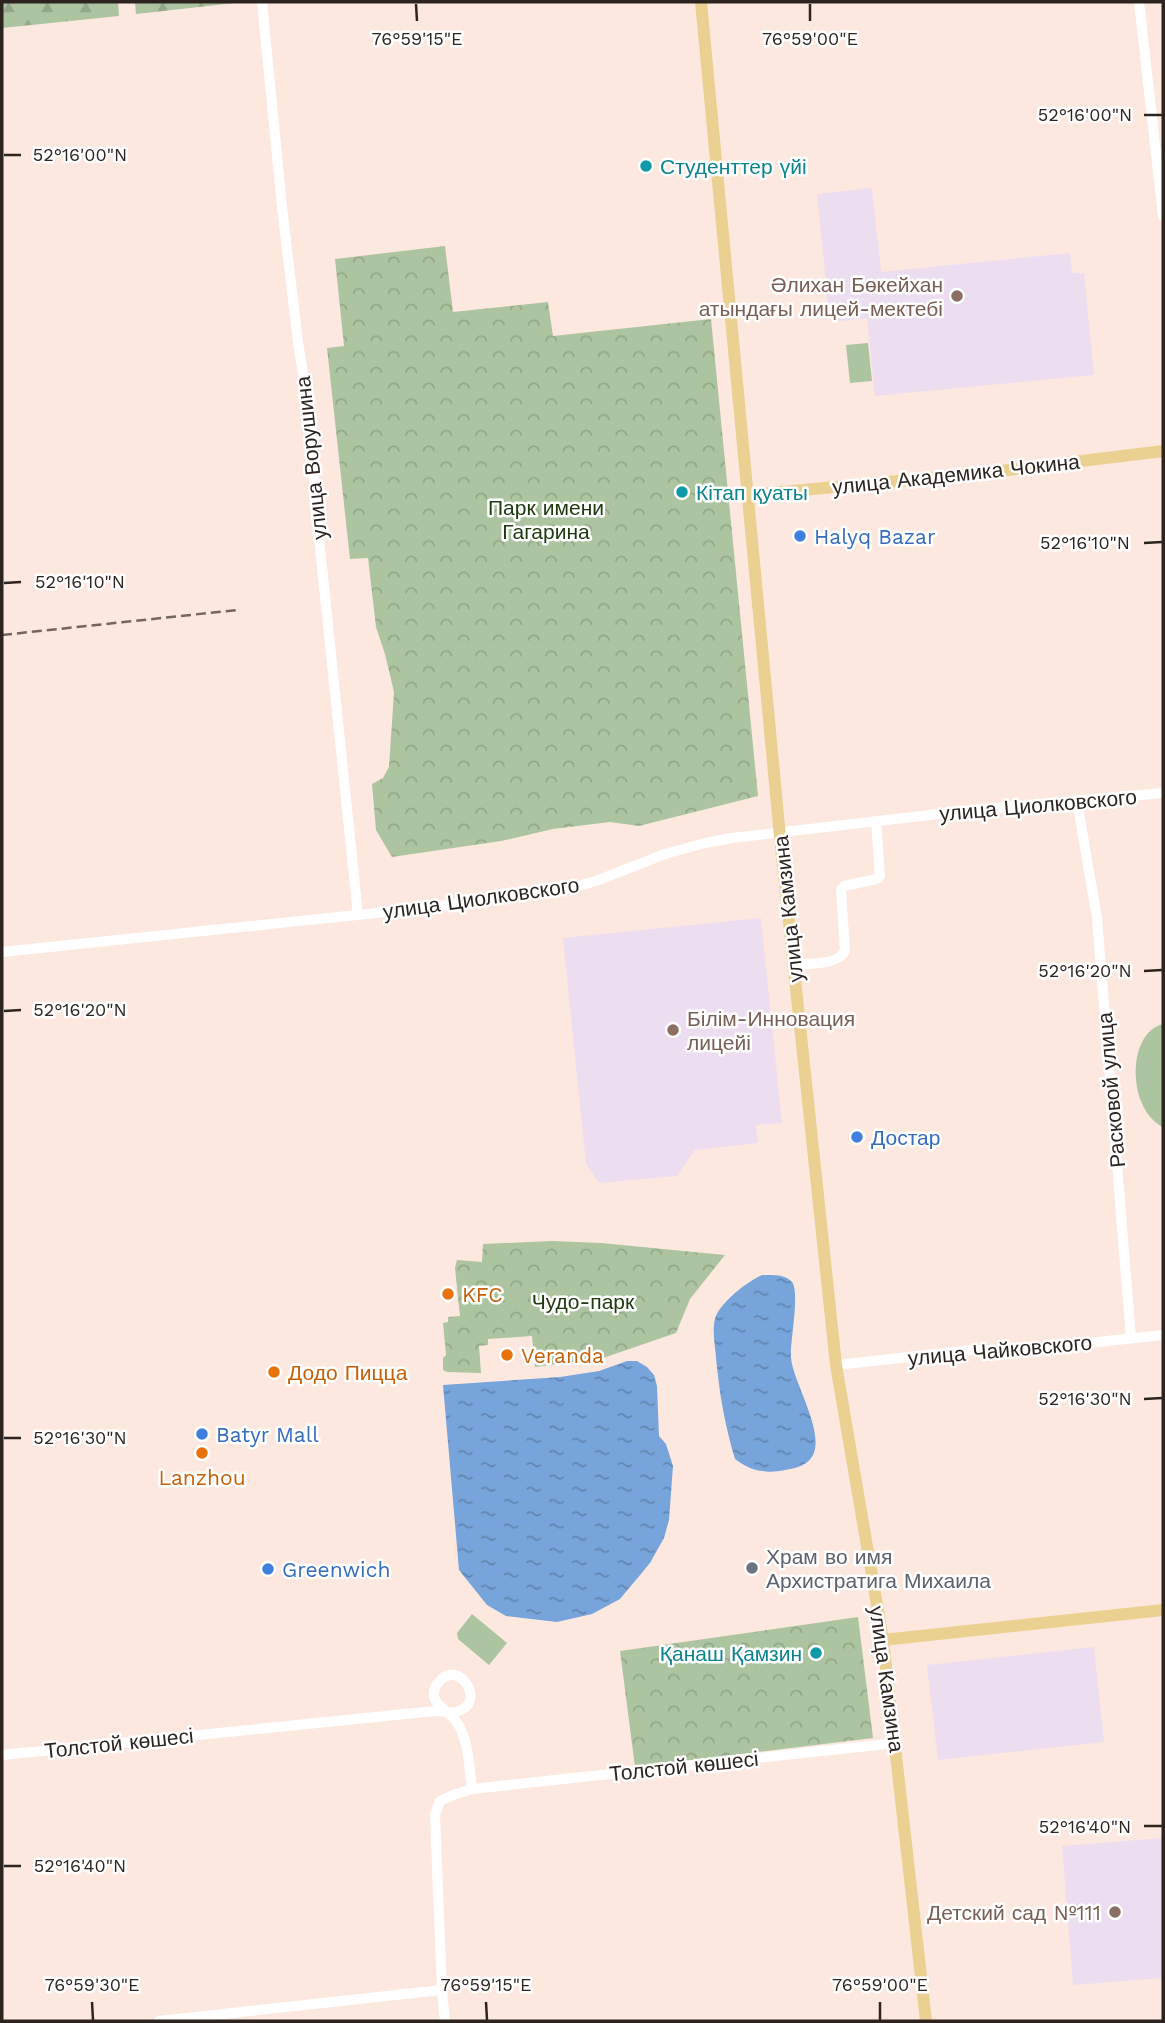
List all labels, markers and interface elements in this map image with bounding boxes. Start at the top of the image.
text: 76°59'15"E [372,28,463,49]
text: 76°59'00"E [762,28,858,49]
text: 52°16'00"N [1038,104,1132,125]
text: 52°16'00"N [33,144,127,165]
place label: Студенттер үйі [660,154,807,179]
marker: Студенттер үйі [638,158,654,174]
place label: Әлихан Бөкейхан атындағы лицей-мектебі [699,272,943,321]
marker: Әлихан Бөкейхан атындағы лицей-мектебі [949,288,965,304]
street label: улица Ворушина [290,375,332,541]
street label: улица Академика Чокина [831,449,1081,499]
place label: Кітап қуаты [696,480,808,505]
marker: Кітап қуаты [674,484,690,500]
park label: Парк имени Гагарина [488,495,604,544]
place label: Halyq Bazar [814,524,936,549]
marker: Halyq Bazar [792,528,808,544]
text: 52°16'10"N [1040,532,1130,553]
text: 52°16'10"N [35,571,125,592]
street label: улица Циолковского [938,784,1138,826]
street label: улица Камзина [768,834,808,984]
street label: улица Циолковского [381,872,581,924]
text: 52°16'20"N [1038,960,1132,981]
text: 52°16'20"N [33,999,127,1020]
place label: Білім-Инновация лицейі [687,1006,855,1055]
street label: Расковой улица [1092,1011,1130,1169]
marker: Білім-Инновация лицейі [665,1022,681,1038]
place label: Достар [871,1125,940,1150]
marker: Достар [849,1129,865,1145]
place label: KFC [462,1282,503,1307]
marker: KFC [440,1286,456,1302]
park label: Чудо-парк [532,1289,635,1314]
street label: улица Чайковского [907,1329,1093,1371]
place label: Veranda [521,1343,604,1368]
marker: Veranda [499,1347,515,1363]
place label: Додо Пицца [288,1360,408,1385]
marker: Додо Пицца [266,1364,282,1380]
text: 52°16'30"N [1038,1388,1132,1409]
place label: Batyr Mall [216,1422,319,1447]
marker: Batyr Mall [194,1426,210,1442]
text: 52°16'30"N [33,1427,127,1448]
marker: Lanzhou [194,1445,210,1461]
place label: Lanzhou [158,1465,246,1490]
place label: Храм во имя Архистратига Михаила [766,1544,991,1593]
place label: Greenwich [282,1557,390,1582]
marker: Храм во имя Архистратига Михаила [744,1560,760,1576]
marker: Greenwich [260,1561,276,1577]
street label: улица Камзина [864,1604,910,1754]
place label: Қанаш Қамзин [660,1641,802,1666]
marker: Қанаш Қамзин [808,1645,824,1661]
street label: Толстой көшесі [43,1723,195,1763]
street label: Толстой көшесі [608,1746,760,1786]
text: 52°16'40"N [1039,1816,1131,1837]
text: 52°16'40"N [34,1855,126,1876]
place label: Детский сад №111 [927,1900,1101,1925]
marker: Детский сад №111 [1107,1904,1123,1920]
text: 76°59'30"E [44,1974,140,1995]
text: 76°59'15"E [441,1974,532,1995]
text: 76°59'00"E [832,1974,928,1995]

